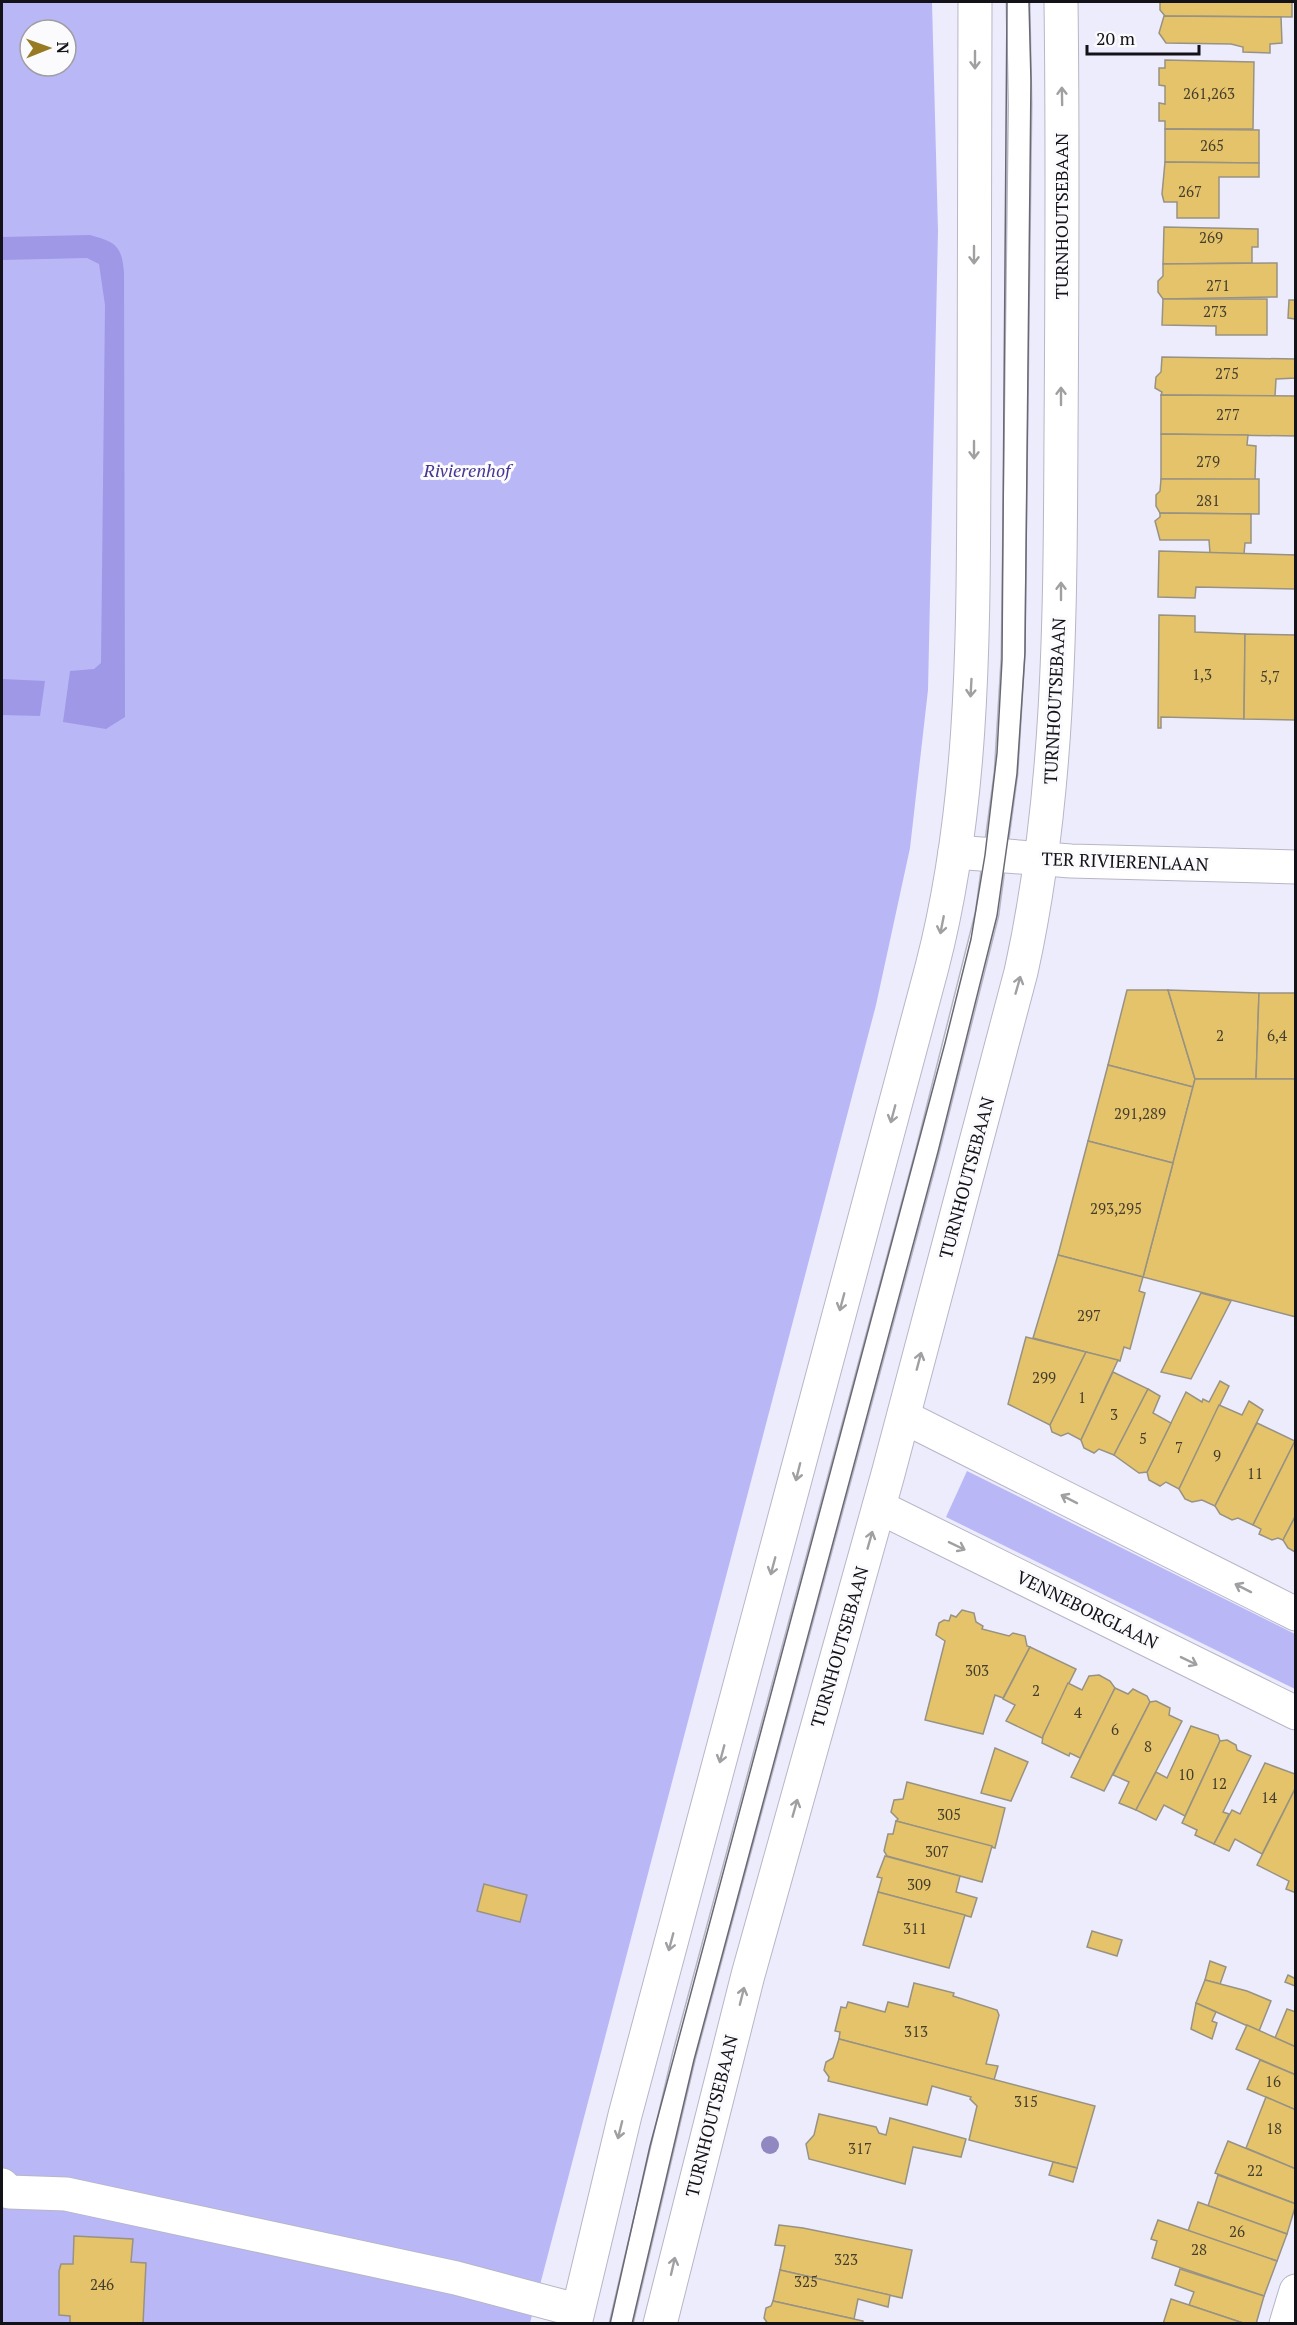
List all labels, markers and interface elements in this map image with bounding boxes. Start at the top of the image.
north arrow [18,18,78,78]
scale bar [1087,18,1200,56]
text: 20 m [1096,26,1136,50]
text: N [52,41,74,54]
one-way arrow [969,49,981,69]
house number: 261,263 [1183,83,1235,103]
one-way arrow [1057,87,1068,107]
street label: TURNHOUTSEBAAN [1049,133,1073,299]
house number: 265 [1200,135,1224,155]
house number: 267 [1178,181,1202,201]
house number: 269 [1199,227,1223,247]
one-way arrow [969,244,980,264]
house number: 271 [1206,275,1230,295]
house number: 273 [1203,301,1227,321]
house number: 275 [1215,363,1239,383]
one-way arrow [1055,387,1067,407]
house number: 277 [1216,404,1240,424]
one-way arrow [968,439,980,459]
house number: 279 [1196,451,1220,471]
park label: Rivierenhof [423,458,514,482]
house number: 281 [1196,490,1220,510]
one-way arrow [1055,582,1067,602]
street label: TURNHOUTSEBAAN [1038,617,1070,785]
house number: 1,3 [1192,664,1212,684]
house number: 5,7 [1260,666,1280,686]
one-way arrow [966,678,977,698]
street label: TER RIVIERENLAAN [1041,846,1209,876]
one-way arrow [936,915,947,935]
one-way arrow [1012,976,1024,995]
house number: 2 [1216,1025,1224,1045]
house number: 6,4 [1267,1025,1287,1045]
street label: TURNHOUTSEBAAN [933,1094,999,1261]
house number: 291,289 [1114,1103,1166,1123]
one-way arrow [887,1104,898,1123]
house number: 293,295 [1090,1198,1142,1218]
one-way arrow [836,1292,847,1311]
house number: 297 [1077,1305,1101,1325]
one-way arrow [913,1352,925,1371]
house number: 299 [1032,1367,1056,1387]
house number: 1 [1078,1387,1086,1407]
house number: 3 [1110,1404,1118,1424]
house number: 5 [1139,1428,1147,1448]
house number: 7 [1175,1437,1183,1457]
house number: 9 [1213,1445,1221,1465]
one-way arrow [791,1462,803,1481]
house number: 11 [1247,1463,1263,1483]
one-way arrow [1061,1493,1079,1505]
one-way arrow [865,1531,876,1550]
one-way arrow [948,1541,966,1553]
one-way arrow [767,1556,778,1575]
street label: TURNHOUTSEBAAN [805,1563,874,1730]
street label: VENNEBORGLAAN [1013,1564,1162,1654]
one-way arrow [1235,1581,1253,1593]
one-way arrow [1179,1655,1197,1667]
house number: 303 [965,1660,989,1680]
house number: 2 [1032,1680,1040,1700]
house number: 4 [1074,1702,1082,1722]
house number: 6 [1111,1719,1119,1739]
house number: 8 [1144,1736,1152,1756]
one-way arrow [716,1744,727,1763]
house number: 10 [1178,1764,1194,1784]
house number: 12 [1211,1773,1227,1793]
house number: 14 [1261,1787,1277,1807]
one-way arrow [790,1799,801,1818]
house number: 305 [937,1804,961,1824]
house number: 307 [925,1841,949,1861]
house number: 309 [907,1874,931,1894]
house number: 311 [903,1918,927,1938]
one-way arrow [665,1932,676,1951]
one-way arrow [737,1987,749,2006]
house number: 313 [904,2021,928,2041]
street label: TURNHOUTSEBAAN [679,2032,743,2199]
house number: 16 [1265,2071,1281,2091]
house number: 315 [1014,2091,1038,2111]
house number: 18 [1266,2118,1282,2138]
one-way arrow [614,2121,626,2140]
house number: 317 [848,2138,872,2158]
house number: 22 [1247,2160,1263,2180]
house number: 26 [1229,2221,1245,2241]
house number: 28 [1191,2239,1207,2259]
house number: 323 [834,2249,858,2269]
one-way arrow [668,2257,679,2277]
house number: 325 [794,2271,818,2291]
house number: 246 [90,2274,114,2294]

